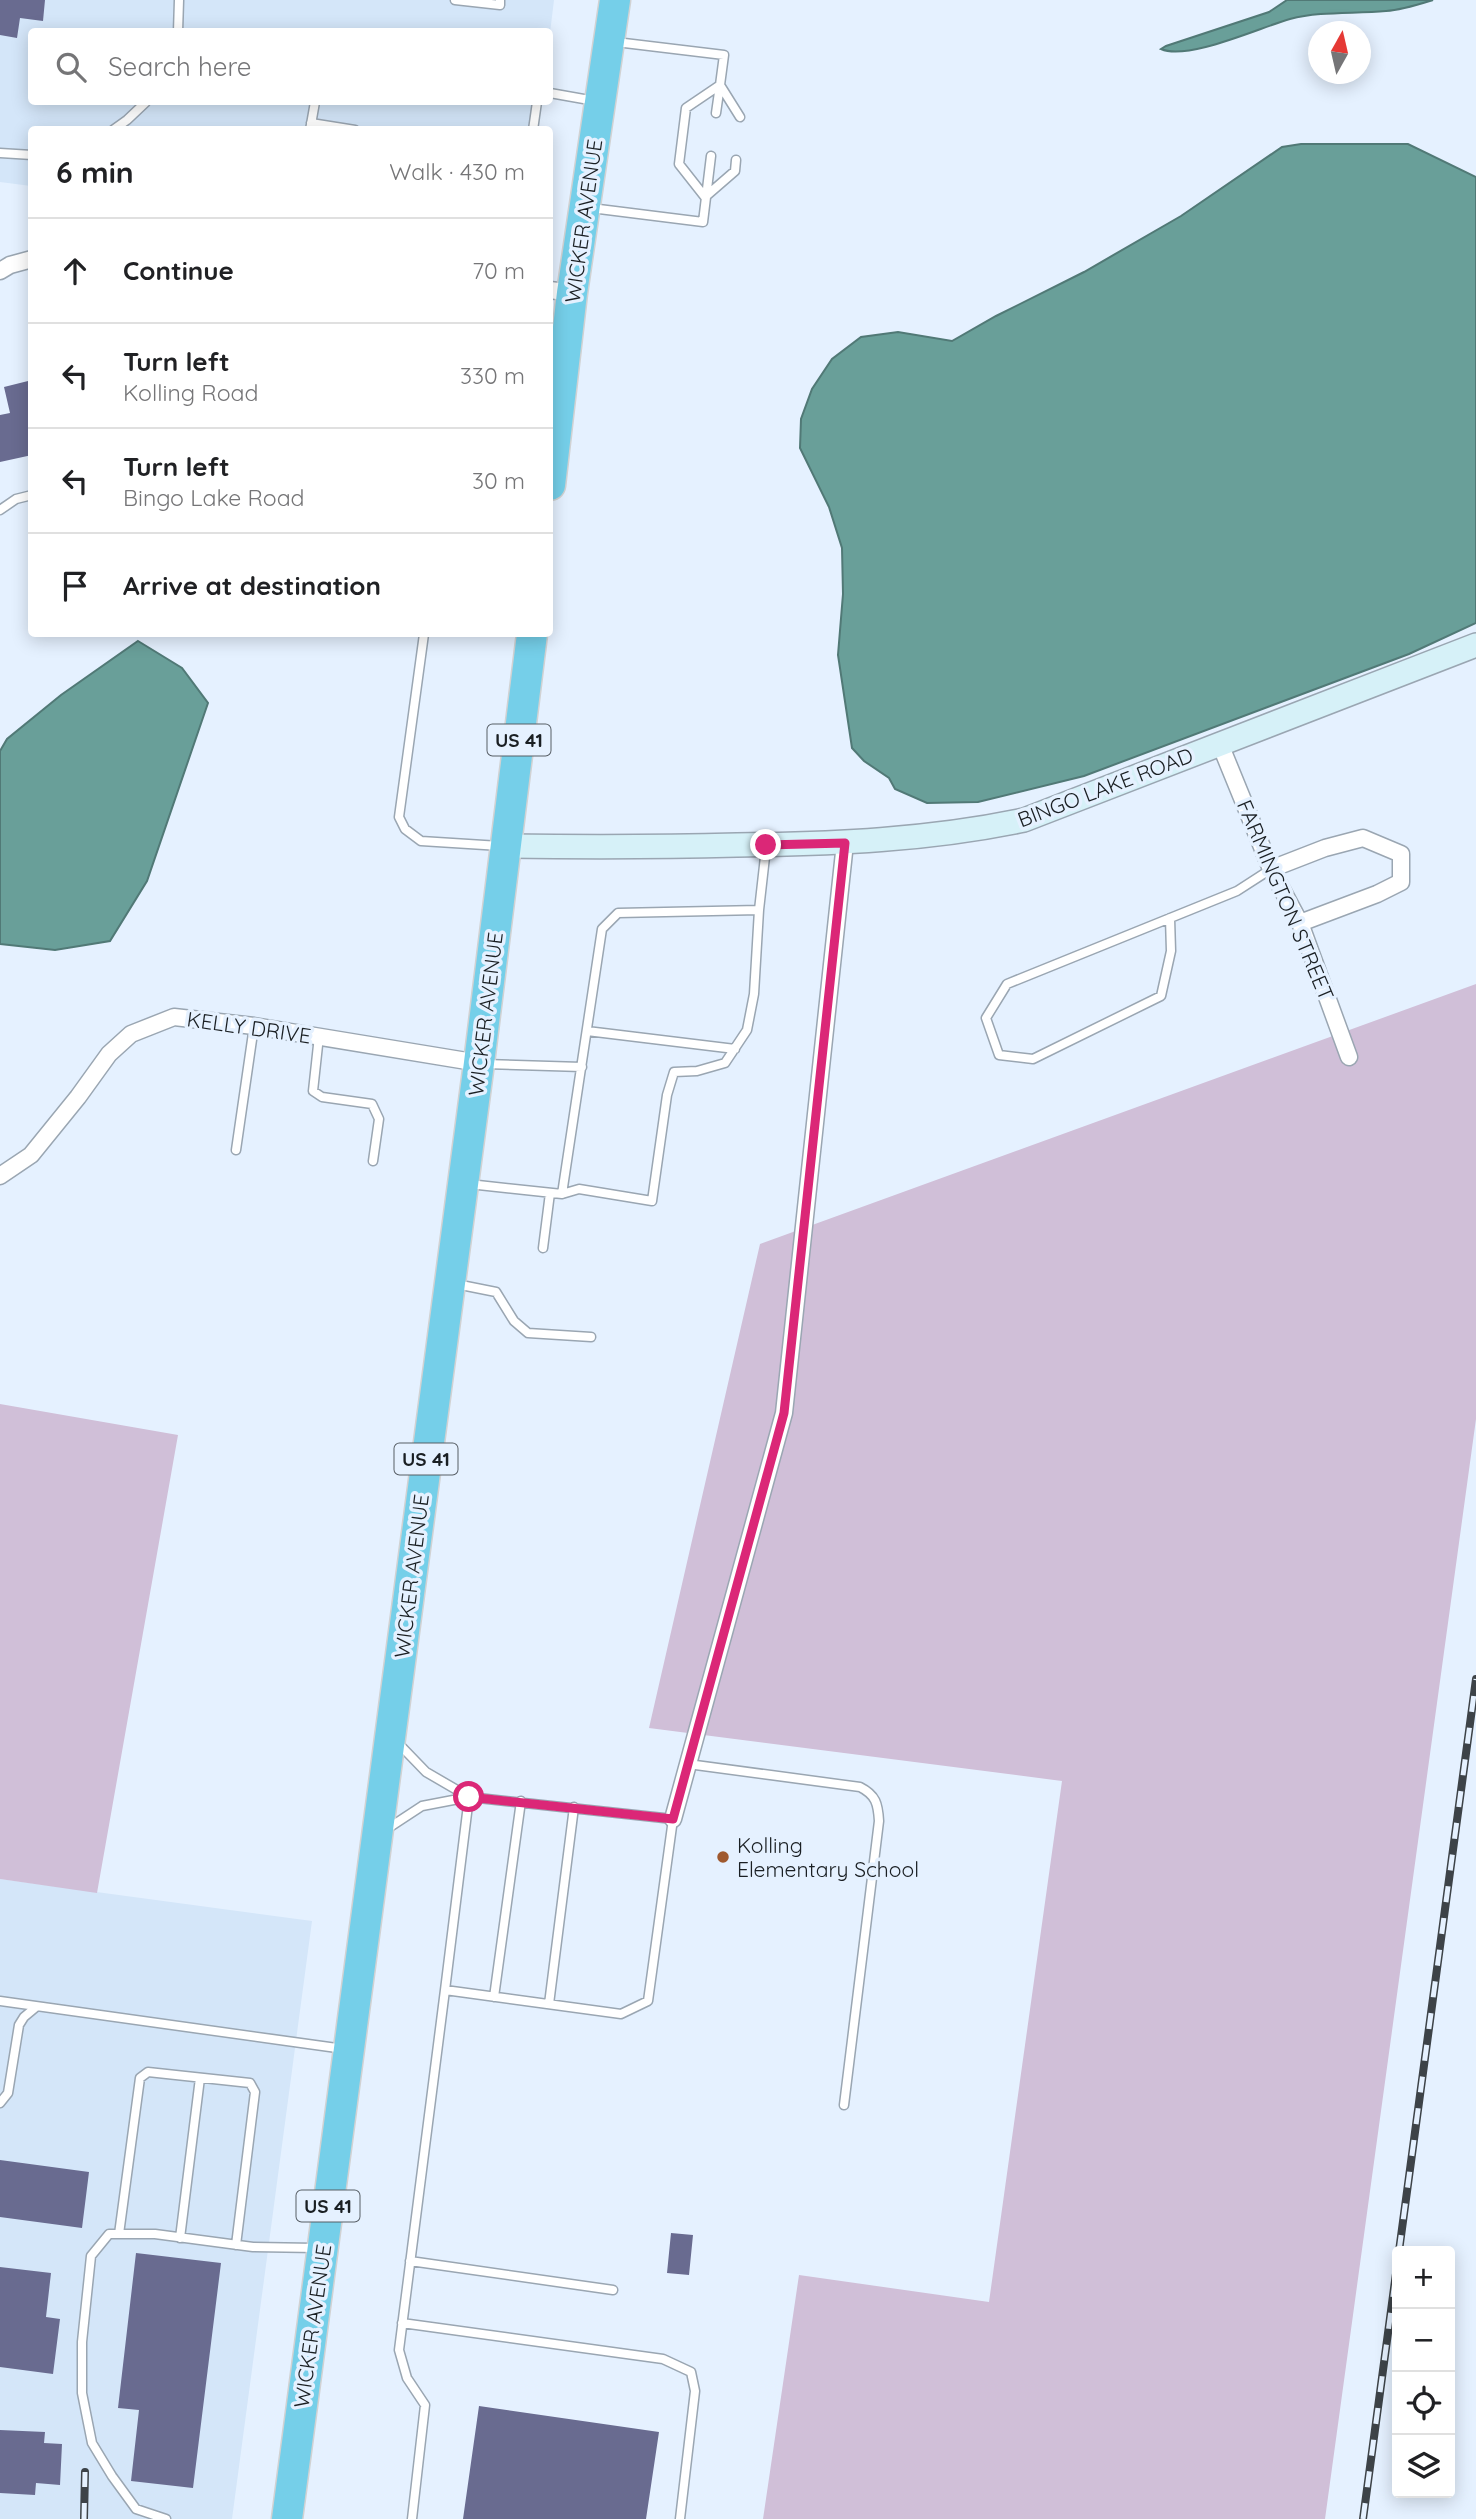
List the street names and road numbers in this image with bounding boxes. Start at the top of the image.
street label: WICKER AVENUE [559,138,607,304]
road number: US 41 [488,724,550,755]
street label: BINGO LAKE ROAD [1014,742,1196,832]
street label: FARMINGTON STREET [1232,796,1340,1004]
street label: WICKER AVENUE [462,931,508,1097]
street label: KELLY DRIVE [185,1005,313,1049]
road number: US 41 [394,1443,458,1474]
street label: WICKER AVENUE [388,1493,434,1659]
road number: US 41 [296,2190,360,2222]
street label: WICKER AVENUE [288,2243,336,2409]

